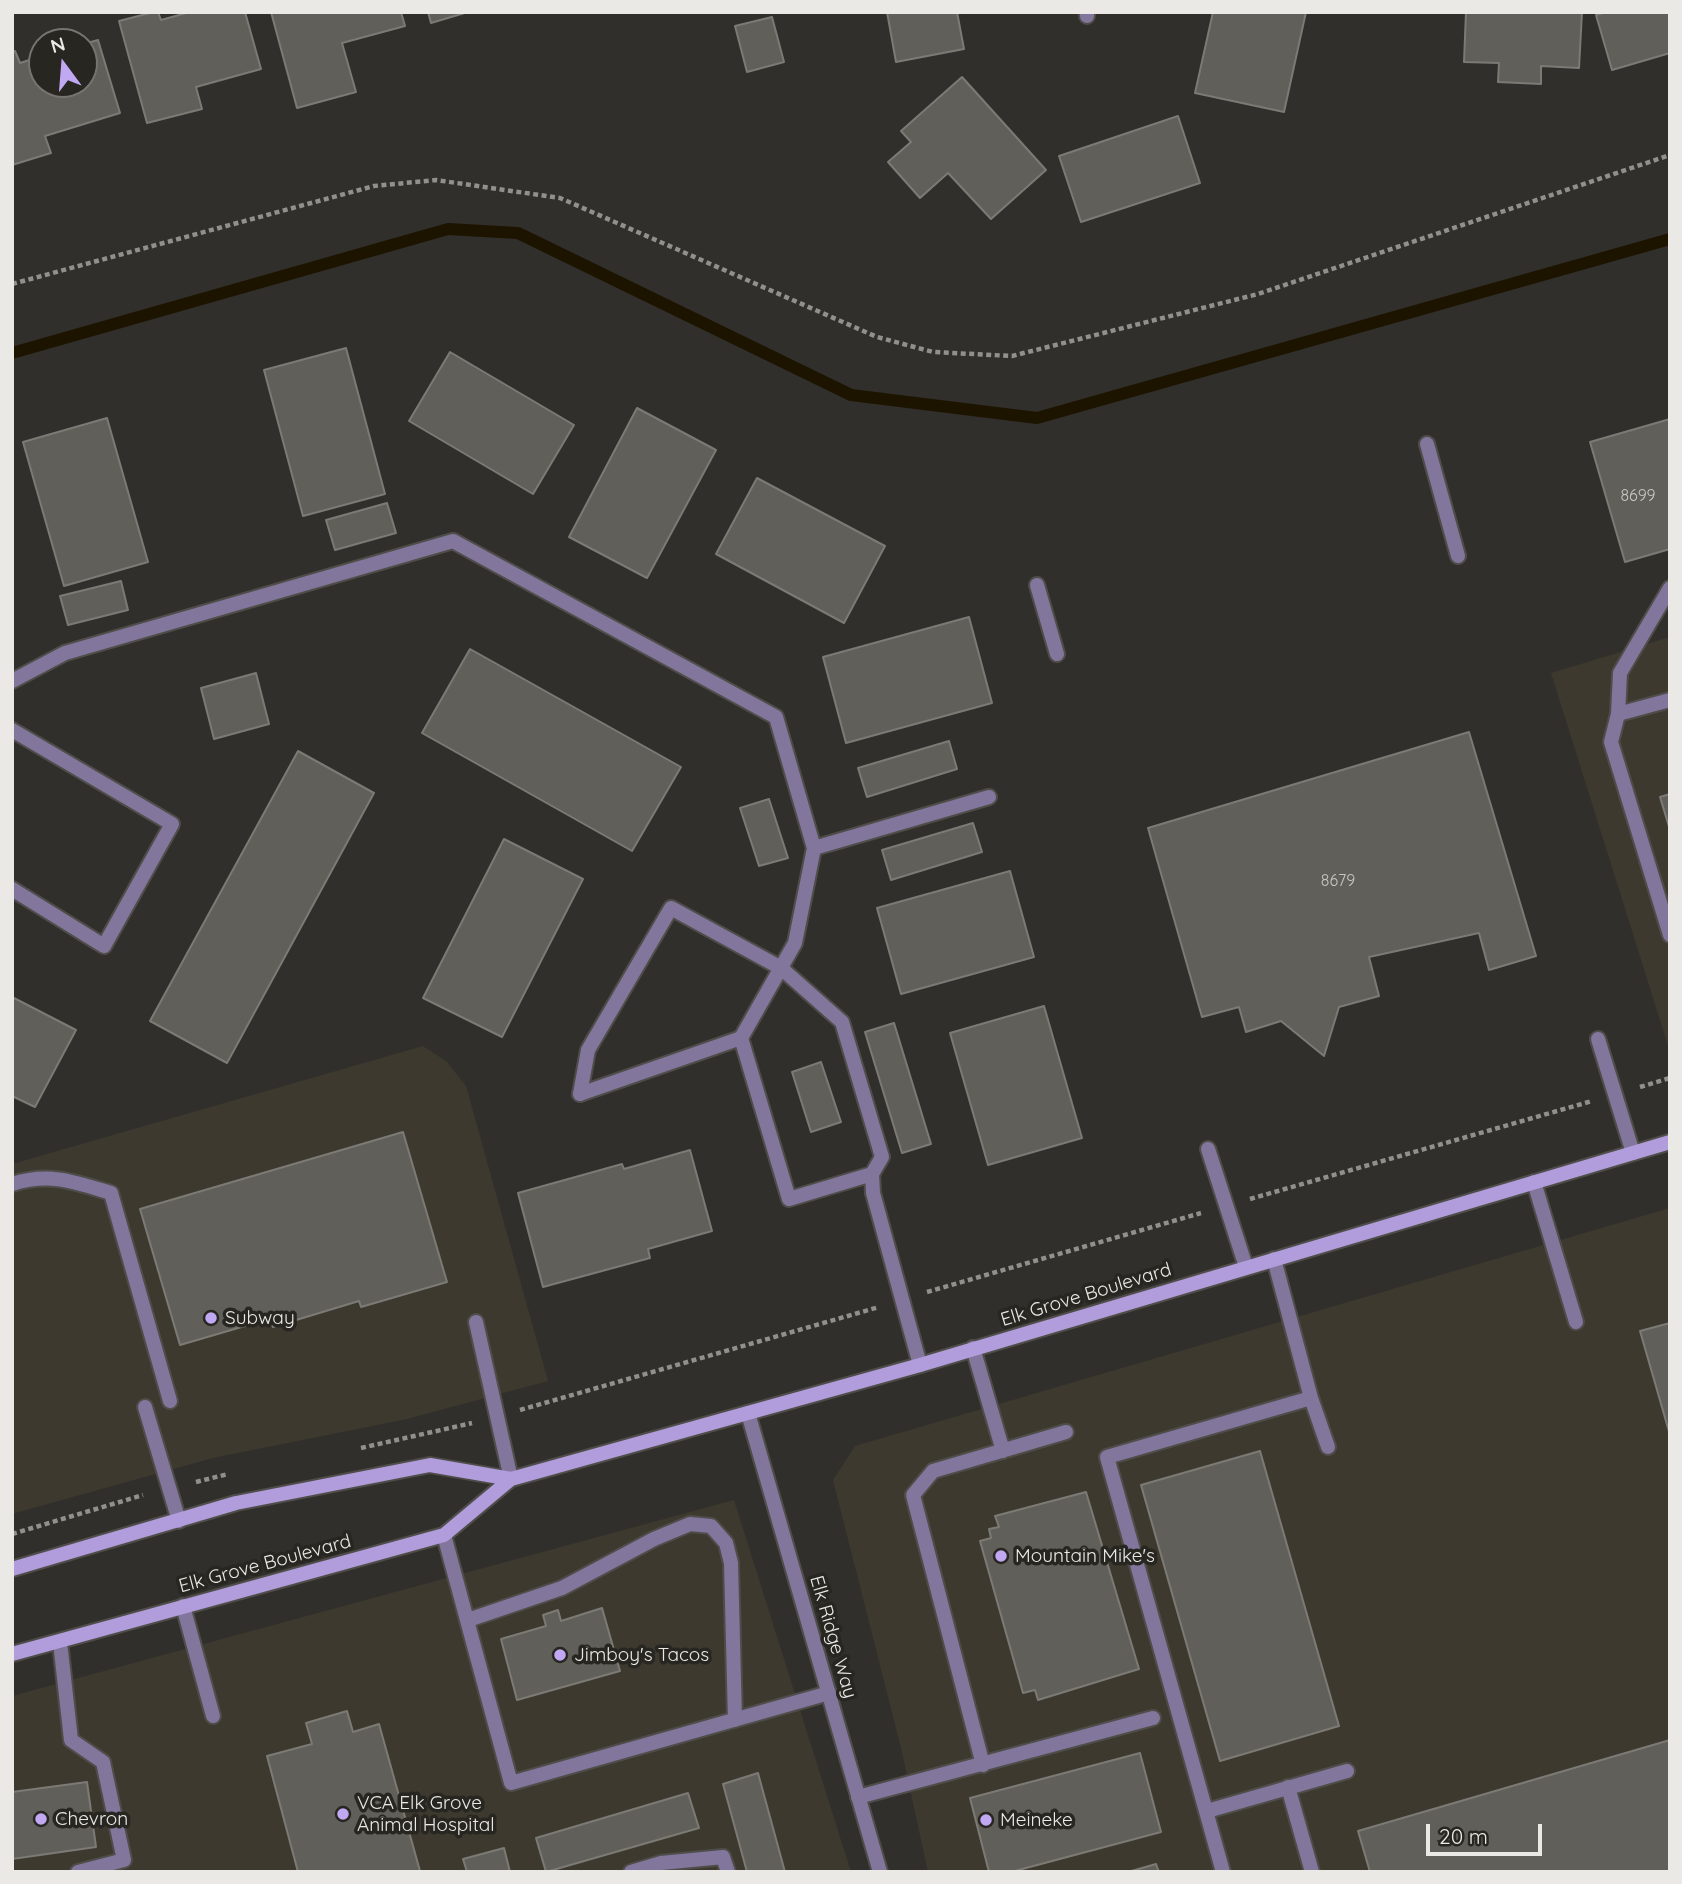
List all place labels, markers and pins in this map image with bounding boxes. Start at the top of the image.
place label: Subway [225,1307,295,1329]
marker: Subway [203,1310,219,1326]
place label: Mountain Mike's [1015,1545,1155,1567]
marker: Mountain Mike's [993,1548,1009,1564]
place label: Jimboy's Tacos [574,1644,709,1666]
marker: Jimboy's Tacos [552,1647,568,1663]
place label: VCA Elk Grove Animal Hospital [357,1792,495,1836]
marker: VCA Elk Grove Animal Hospital [335,1806,351,1822]
place label: Chevron [55,1808,128,1830]
place label: Meineke [1000,1809,1073,1831]
marker: Chevron [33,1811,49,1827]
marker: Meineke [978,1812,994,1828]

